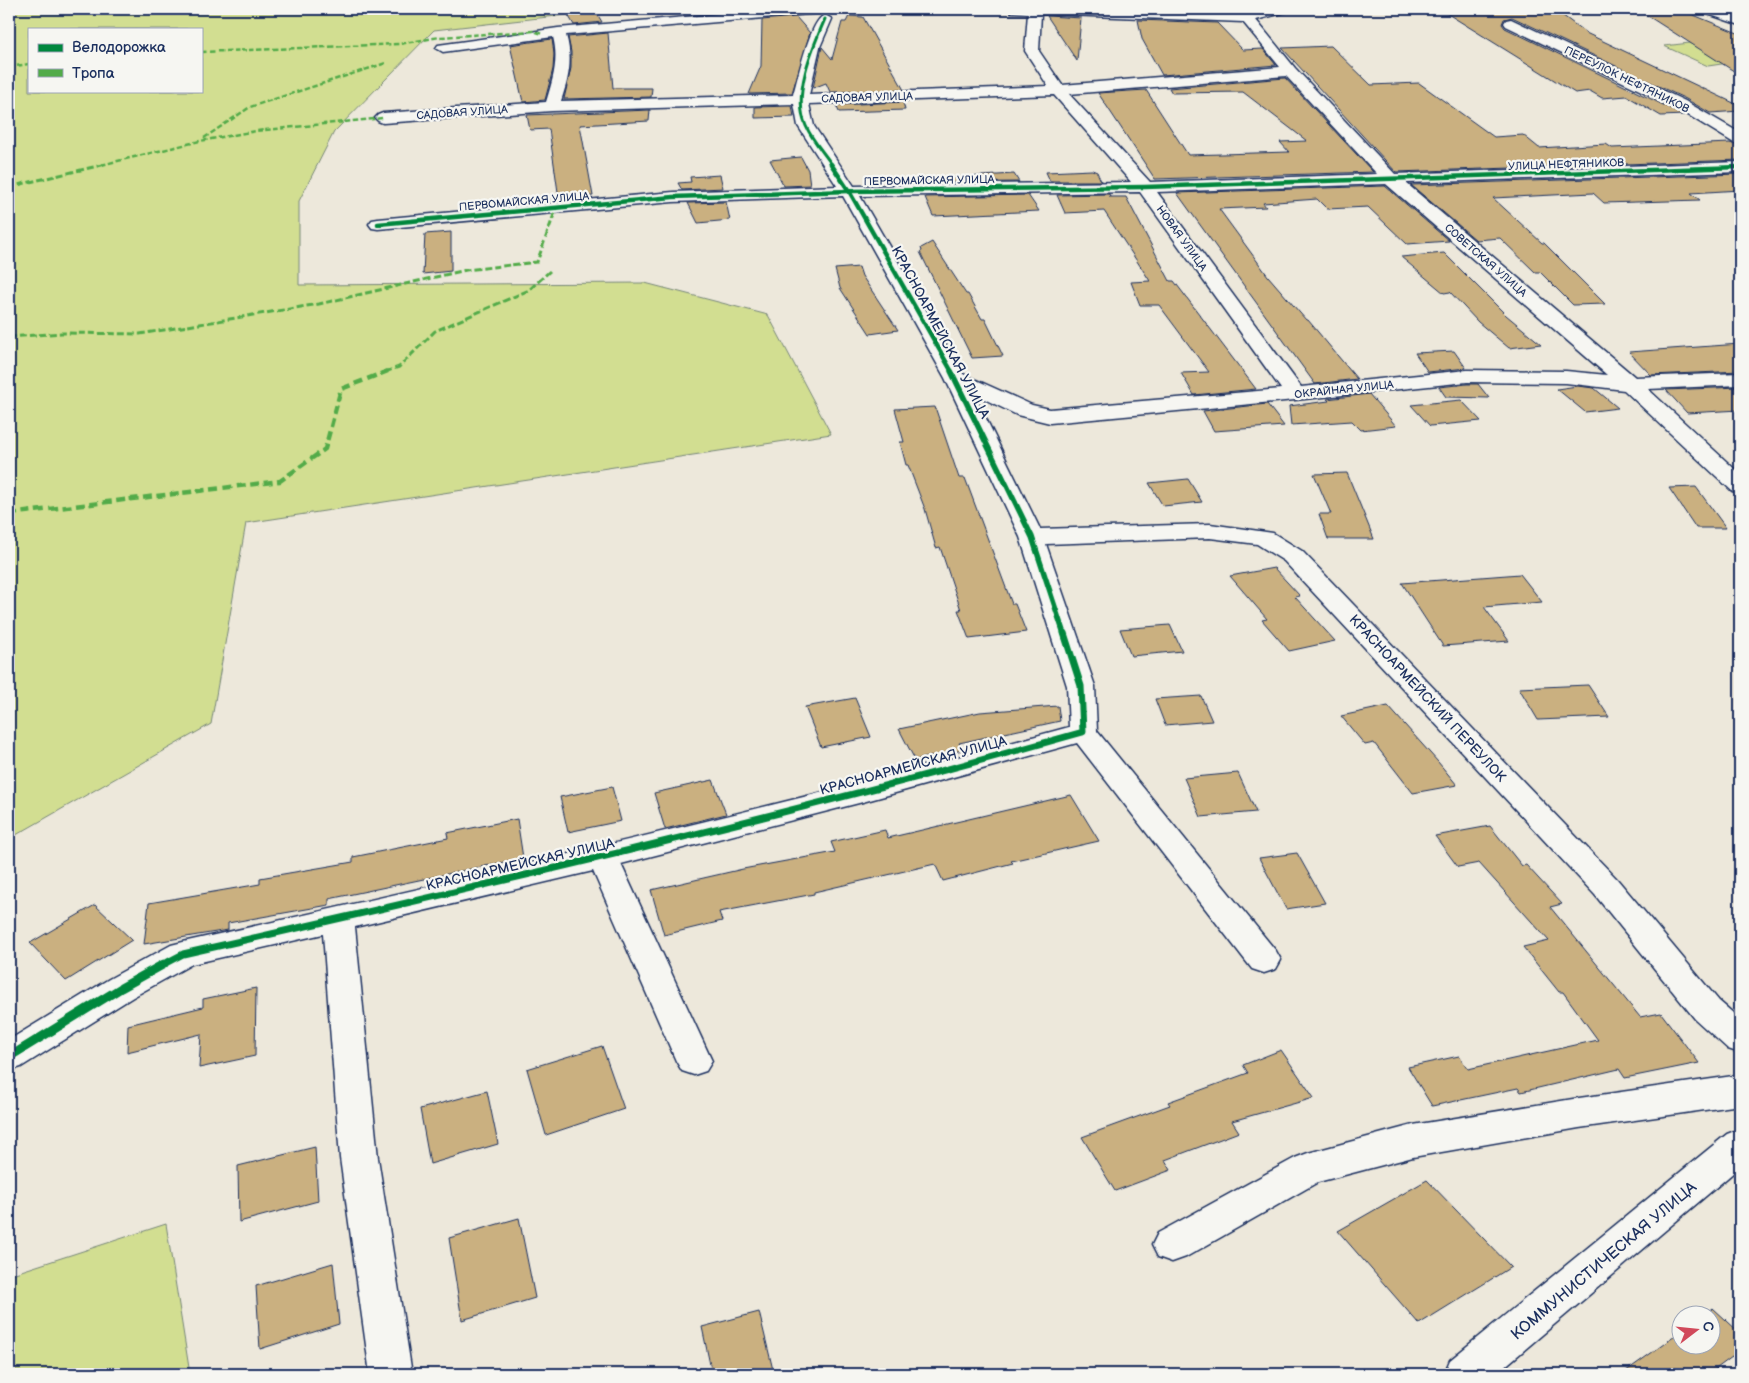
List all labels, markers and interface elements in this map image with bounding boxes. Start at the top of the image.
legend [28,28,202,92]
text: Велодорожка [72,38,166,57]
street label: ПЕРЕУЛОК НЕФТЯНИКОВ [1562,43,1692,115]
text: Тропа [72,64,115,83]
street label: САДОВАЯ УЛИЦА [821,89,913,106]
street label: САДОВАЯ УЛИЦА [416,103,508,122]
street label: УЛИЦА НЕФТЯНИКОВ [1508,156,1624,173]
street label: ПЕРВОМАЙСКАЯ УЛИЦА [864,173,995,188]
street label: ПЕРВОМАЙСКАЯ УЛИЦА [458,189,590,214]
street label: НОВАЯ УЛИЦА [1153,203,1210,274]
street label: СОВЕТСКАЯ УЛИЦА [1442,221,1530,300]
street label: КРАСНОАРМЕЙСКАЯ УЛИЦА [888,243,994,422]
street label: ОКРАЙНАЯ УЛИЦА [1294,378,1395,401]
street label: КРАСНОАРМЕЙСКИЙ ПЕРЕУЛОК [1346,611,1510,786]
street label: КРАСНОАРМЕЙСКАЯ УЛИЦА [818,732,1009,799]
street label: КРАСНОАРМЕЙСКАЯ УЛИЦА [424,834,617,894]
street label: КОММУНИСТИЧЕСКАЯ УЛИЦА [1507,1178,1701,1344]
north arrow [1672,1306,1722,1356]
text: С [1699,1320,1718,1334]

